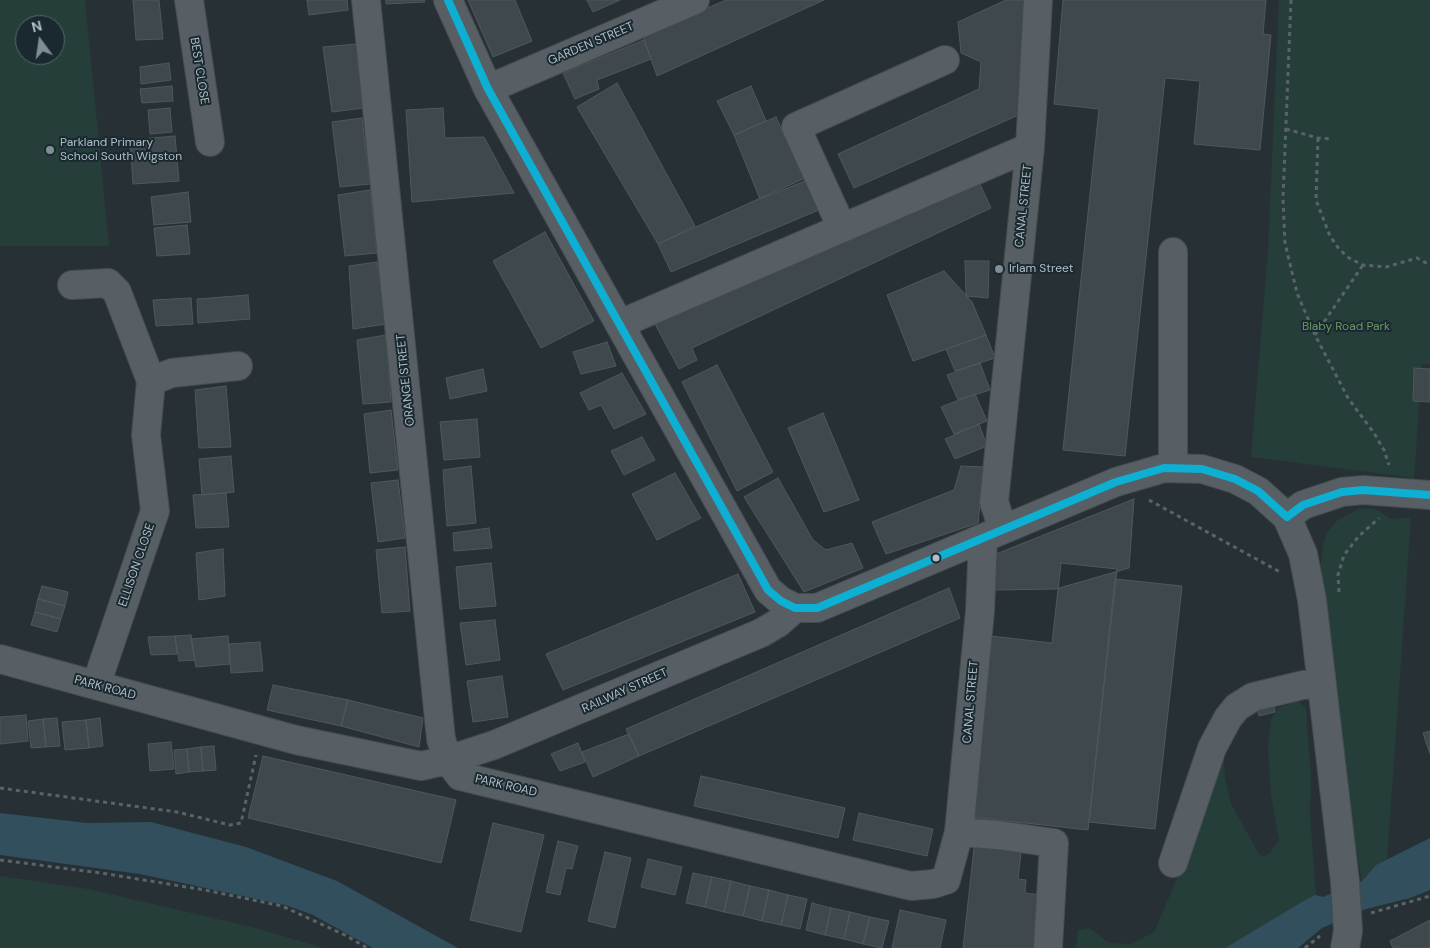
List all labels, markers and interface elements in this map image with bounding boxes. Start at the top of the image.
north arrow [15,15,65,65]
text: N [29,16,44,36]
street label: GARDEN STREET [546,19,636,69]
street label: BEST CLOSE [187,36,211,106]
place label: Parkland Primary School South Wigston [60,136,182,164]
marker: Parkland Primary School South Wigston [44,144,56,156]
street label: CANAL STREET [1012,164,1036,248]
place label: Irlam Street [1009,262,1073,276]
marker: Irlam Street [993,263,1005,275]
park label: Blaby Road Park [1302,320,1390,334]
street label: ORANGE STREET [394,333,418,427]
street label: ELLISON CLOSE [116,521,158,609]
unlabelled marker [931,553,941,563]
street label: CANAL STREET [960,660,982,744]
street label: RAILWAY STREET [580,666,670,716]
street label: PARK ROAD [73,673,137,703]
street label: PARK ROAD [474,772,538,800]

